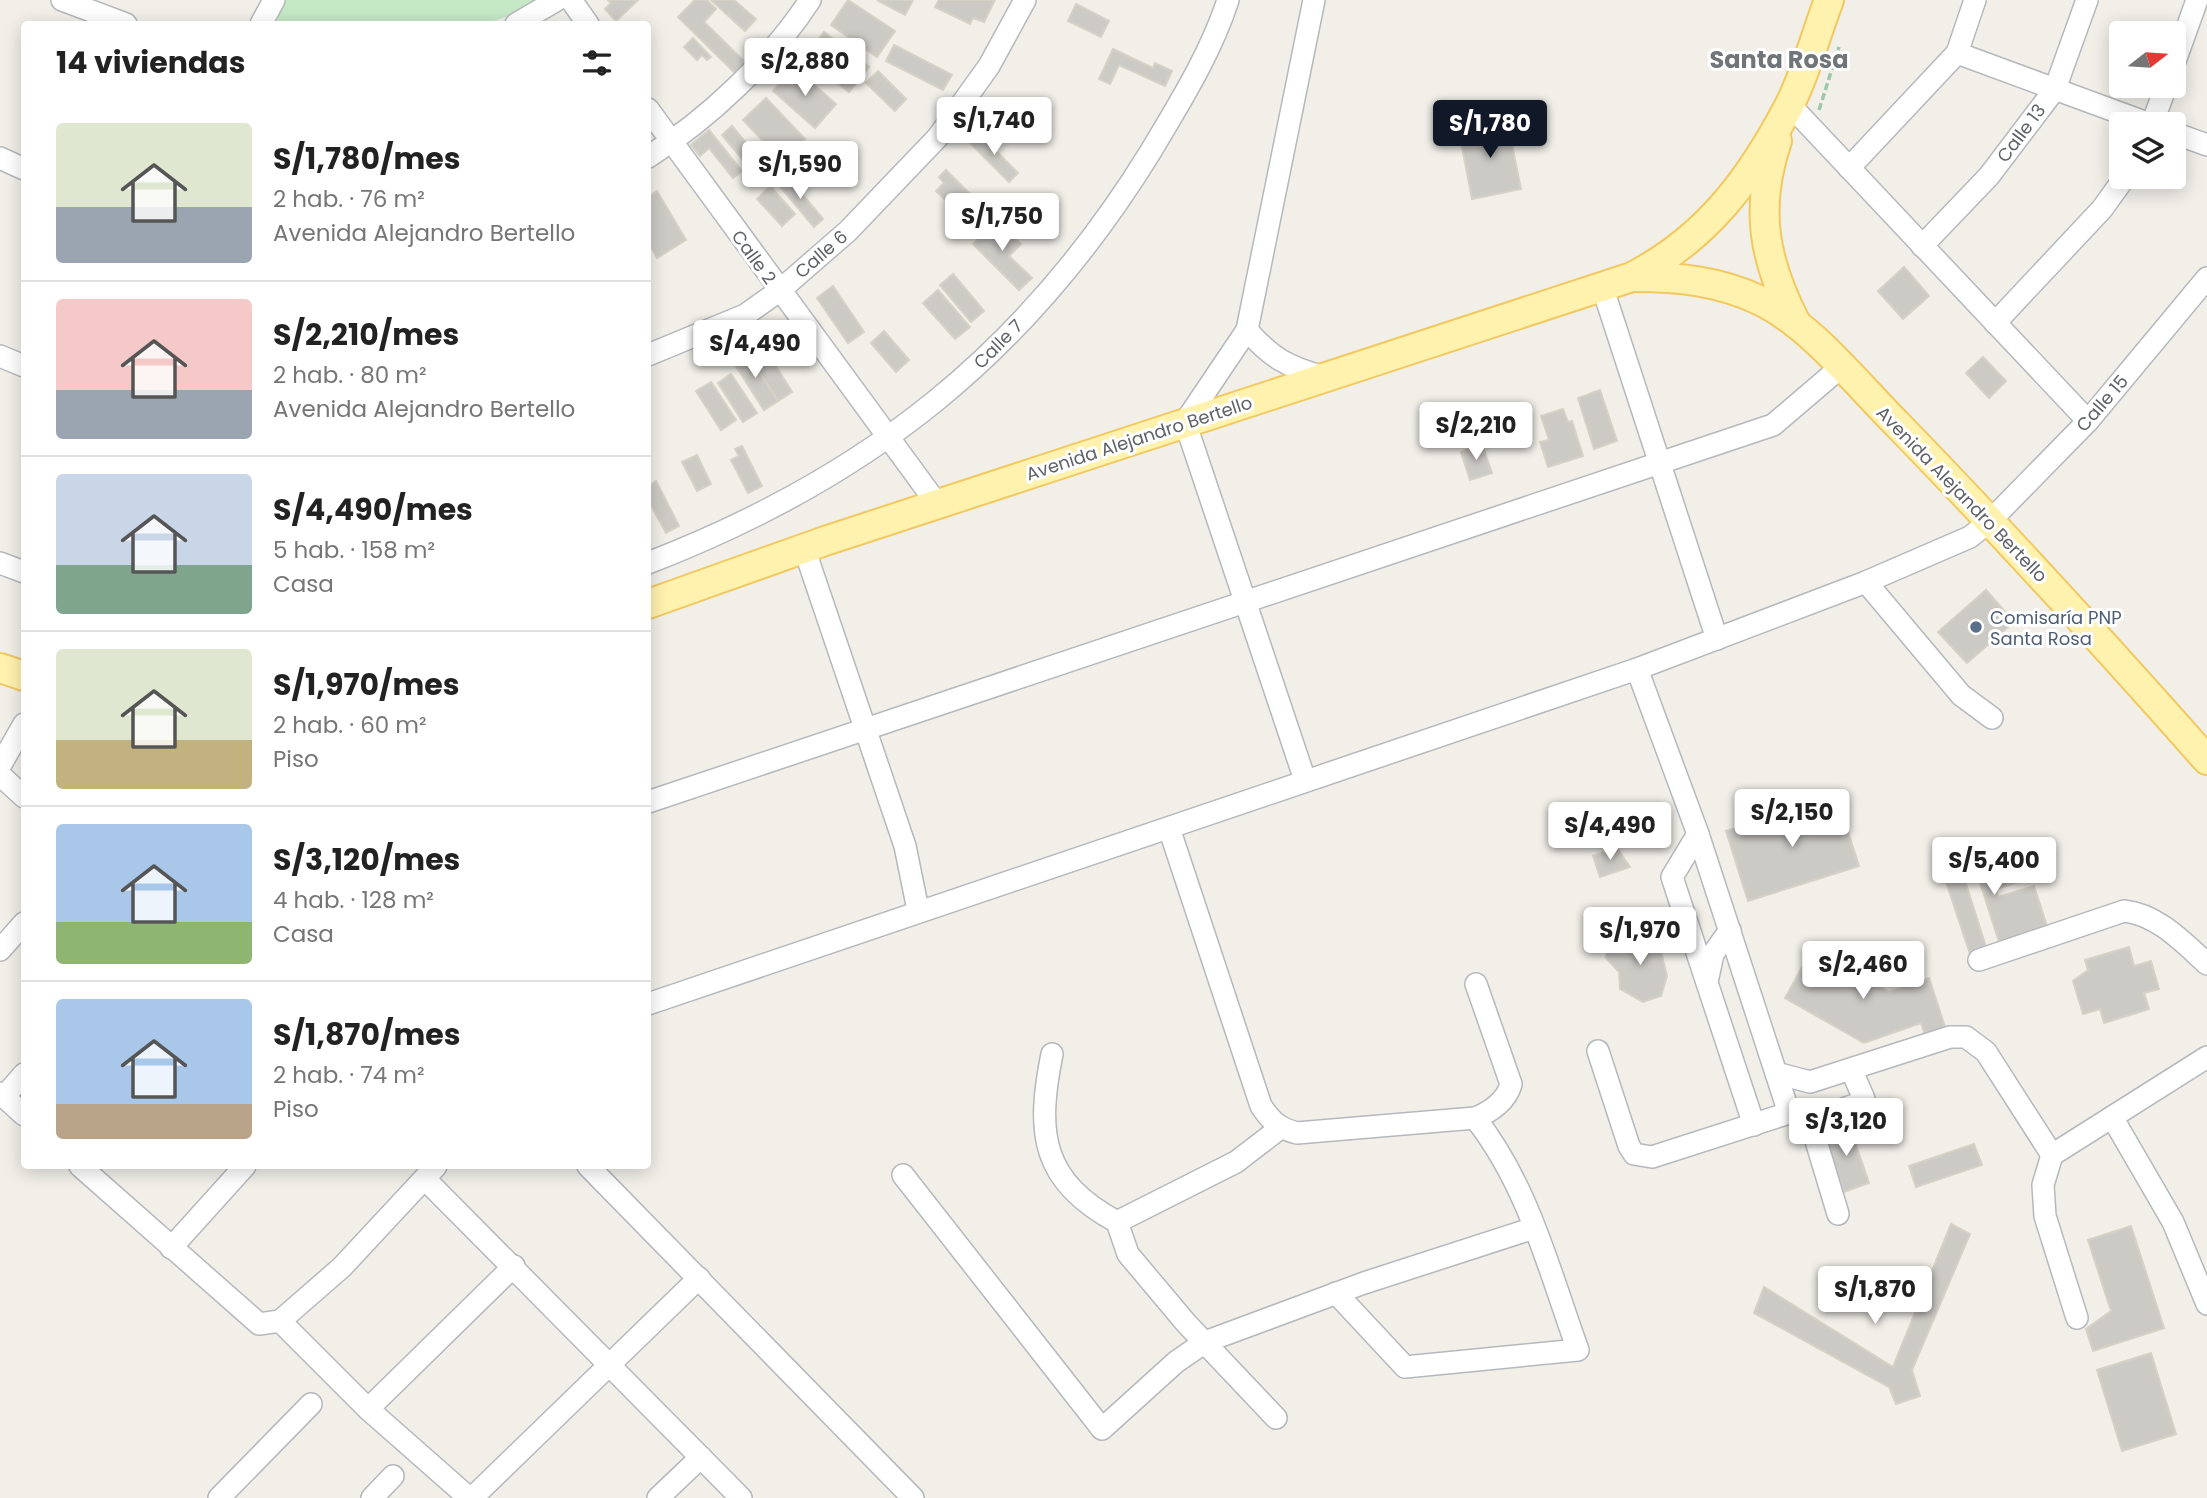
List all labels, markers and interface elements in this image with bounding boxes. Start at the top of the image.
north arrow [2109,21,2186,98]
map controls [2109,21,2186,189]
pin: S/2,880 [740,38,870,98]
text: 14 viviendas [56,41,245,84]
district label: Santa Rosa [1710,43,1848,76]
icon: filters [578,44,616,82]
text: S/2,880 [760,45,850,77]
pin: S/1,740 [929,97,1059,157]
street label: Calle 13 [1991,99,2051,167]
pin: S/1,780 [1425,100,1555,160]
text: S/1,740 [953,104,1035,136]
text: S/1,780 [1449,107,1531,139]
button: layers [2109,112,2186,189]
text: S/1,780/mes [273,137,461,180]
pin: S/1,590 [735,142,865,201]
text: S/1,590 [758,148,842,180]
icon: home [112,151,196,235]
text: 2 hab. · 76 m² [273,183,425,215]
pin: S/1,750 [937,194,1067,253]
text: S/1,750 [961,200,1043,232]
text: Avenida Alejandro Bertello [273,217,575,249]
street label: Calle 6 [789,224,853,284]
street label: Calle 2 [726,225,782,289]
text: S/2,210/mes [273,313,459,356]
street label: Calle 7 [968,314,1028,374]
pin: S/4,490 [690,320,820,380]
icon: home [112,327,196,411]
text: S/4,490 [709,327,801,359]
text: 2 hab. · 80 m² [273,359,427,391]
street label: Calle 15 [2070,369,2134,437]
street label: Avenida Alejandro Bertello [1023,390,1255,486]
text: Avenida Alejandro Bertello [273,393,575,425]
street label: Avenida Alejandro Bertello [1871,400,2053,588]
pin: S/2,210 [1411,402,1541,462]
text: S/2,210 [1435,409,1517,441]
text: S/4,490/mes [273,488,473,531]
icon: home [112,502,196,586]
text: 5 hab. · 158 m² [273,534,435,566]
text: Casa [273,568,334,600]
place label: Comisaría PNP Santa Rosa [1990,605,2122,651]
marker: Comisaría PNP Santa Rosa [1968,619,1984,635]
text: S/1,970/mes [273,663,460,706]
icon: home [112,677,196,761]
text: 2 hab. · 60 m² [273,709,427,741]
text: Piso [273,743,319,775]
pin: S/2,150 [1727,790,1857,849]
text: S/2,150 [1751,796,1833,828]
pin: S/4,490 [1545,802,1675,862]
text: S/4,490 [1564,809,1656,841]
text: S/3,120/mes [273,838,460,881]
pin: S/5,400 [1929,838,2059,897]
text: S/5,400 [1948,844,2040,876]
icon: home [112,852,196,936]
text: 4 hab. · 128 m² [273,884,434,916]
pin: S/1,970 [1575,908,1705,967]
text: S/1,970 [1599,914,1681,946]
text: Casa [273,918,334,950]
pin: S/2,460 [1798,942,1928,1001]
text: S/2,460 [1818,948,1908,980]
text: S/1,870/mes [273,1013,461,1056]
icon: home [112,1027,196,1111]
text: 2 hab. · 74 m² [273,1059,425,1091]
text: Piso [273,1093,319,1125]
pin: S/3,120 [1781,1098,1911,1158]
text: S/3,120 [1805,1105,1887,1137]
pin: S/1,870 [1810,1266,1940,1326]
text: S/1,870 [1834,1273,1916,1305]

